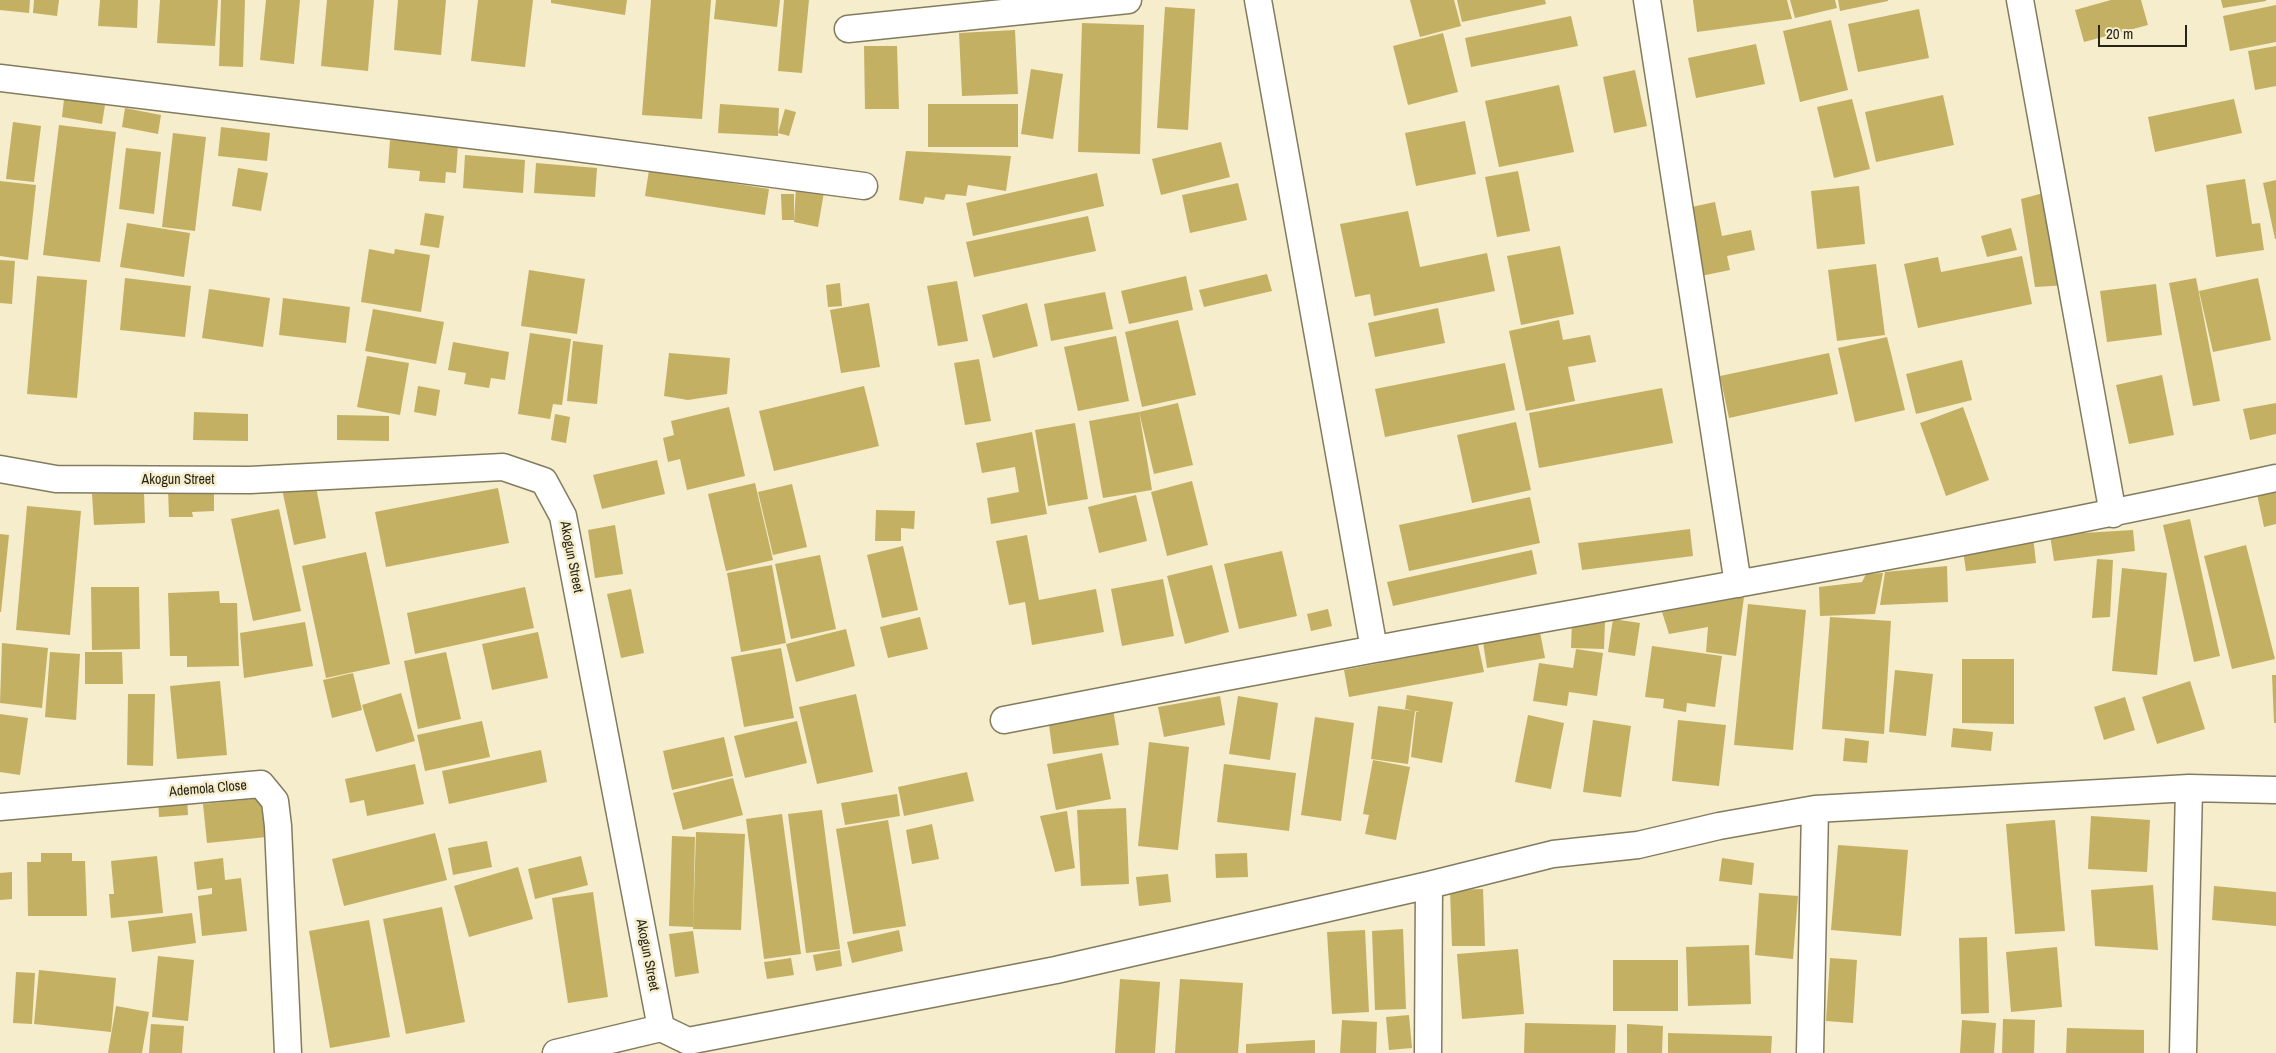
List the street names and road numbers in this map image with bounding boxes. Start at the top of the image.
street label: Akogun Street [142,472,214,488]
street label: Akogun Street [556,520,586,594]
street label: Ademola Close [168,777,248,801]
street label: Akogun Street [632,918,662,992]

